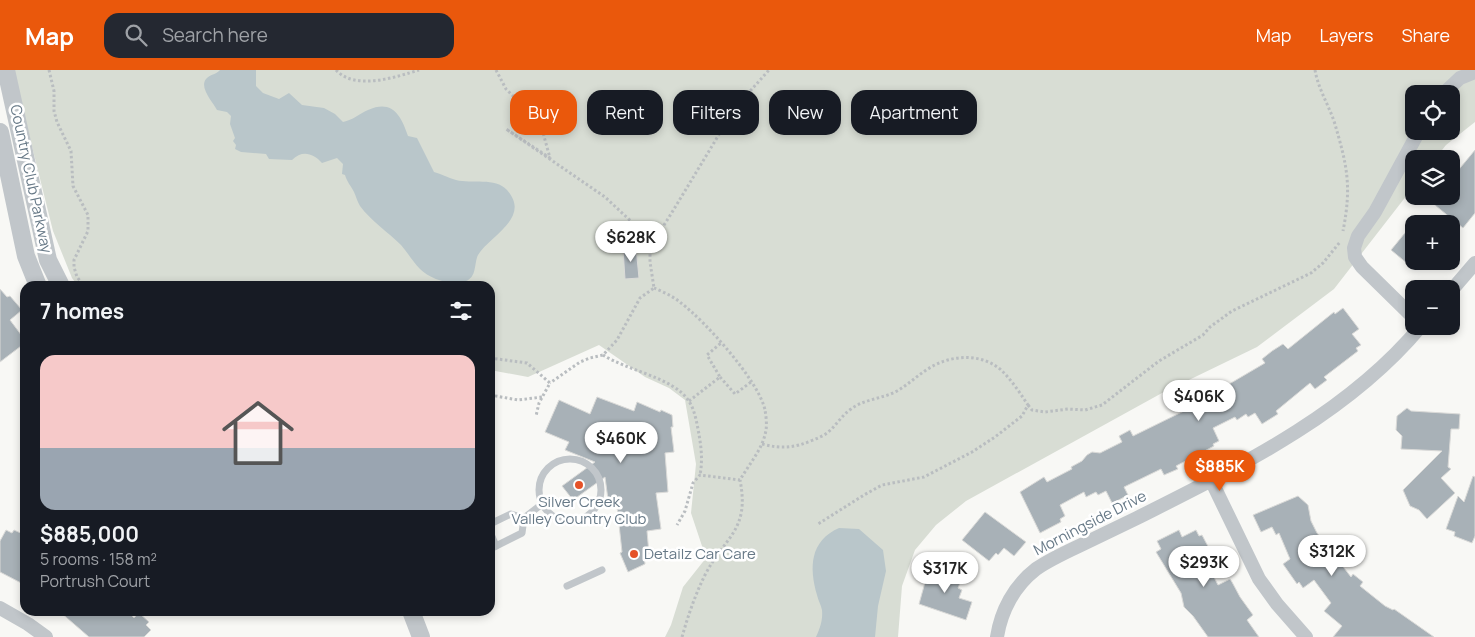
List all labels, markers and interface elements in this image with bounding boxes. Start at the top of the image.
search box [104,13,454,58]
text: Map [25,19,74,52]
icon: search [122,21,150,49]
text: Search here [162,22,268,48]
text: Map [1256,23,1291,47]
text: Layers [1319,23,1373,47]
text: Share [1401,23,1450,47]
map controls [1405,85,1460,335]
button: locate [1405,85,1460,140]
chip: Buy [510,90,577,135]
chip: Rent [587,90,663,135]
chip: Filters [673,90,759,135]
chip: New [769,90,841,135]
chip: Apartment [851,90,977,135]
street label: Country Club Parkway [5,103,58,255]
button: layers [1405,150,1460,205]
button: + [1405,215,1460,270]
pin: $628K [596,220,666,263]
text: $628K [606,226,656,248]
button: − [1405,280,1460,335]
text: 7 homes [40,297,124,325]
icon: filters [447,297,475,325]
pin: $406K [1164,380,1234,422]
text: $406K [1174,385,1224,407]
icon: home [213,388,303,478]
pin: $460K [586,422,656,464]
text: $460K [596,427,646,449]
pin: $885K [1185,450,1255,492]
text: $885K [1195,455,1245,477]
marker: Silver Creek Valley Country Club [573,479,585,491]
street label: Morningside Drive [1030,485,1150,560]
place label: Silver Creek Valley Country Club [512,491,647,529]
text: $885,000 [40,520,139,548]
pin: $312K [1297,534,1367,577]
text: $312K [1309,540,1355,562]
place label: Detailz Car Care [644,543,756,564]
pin: $293K [1169,546,1239,588]
text: 5 rooms · 158 m² [40,548,157,570]
marker: Detailz Car Care [628,548,640,560]
text: $293K [1179,551,1229,573]
pin: $317K [910,552,980,594]
text: $317K [922,557,968,579]
text: Portrush Court [40,570,150,592]

